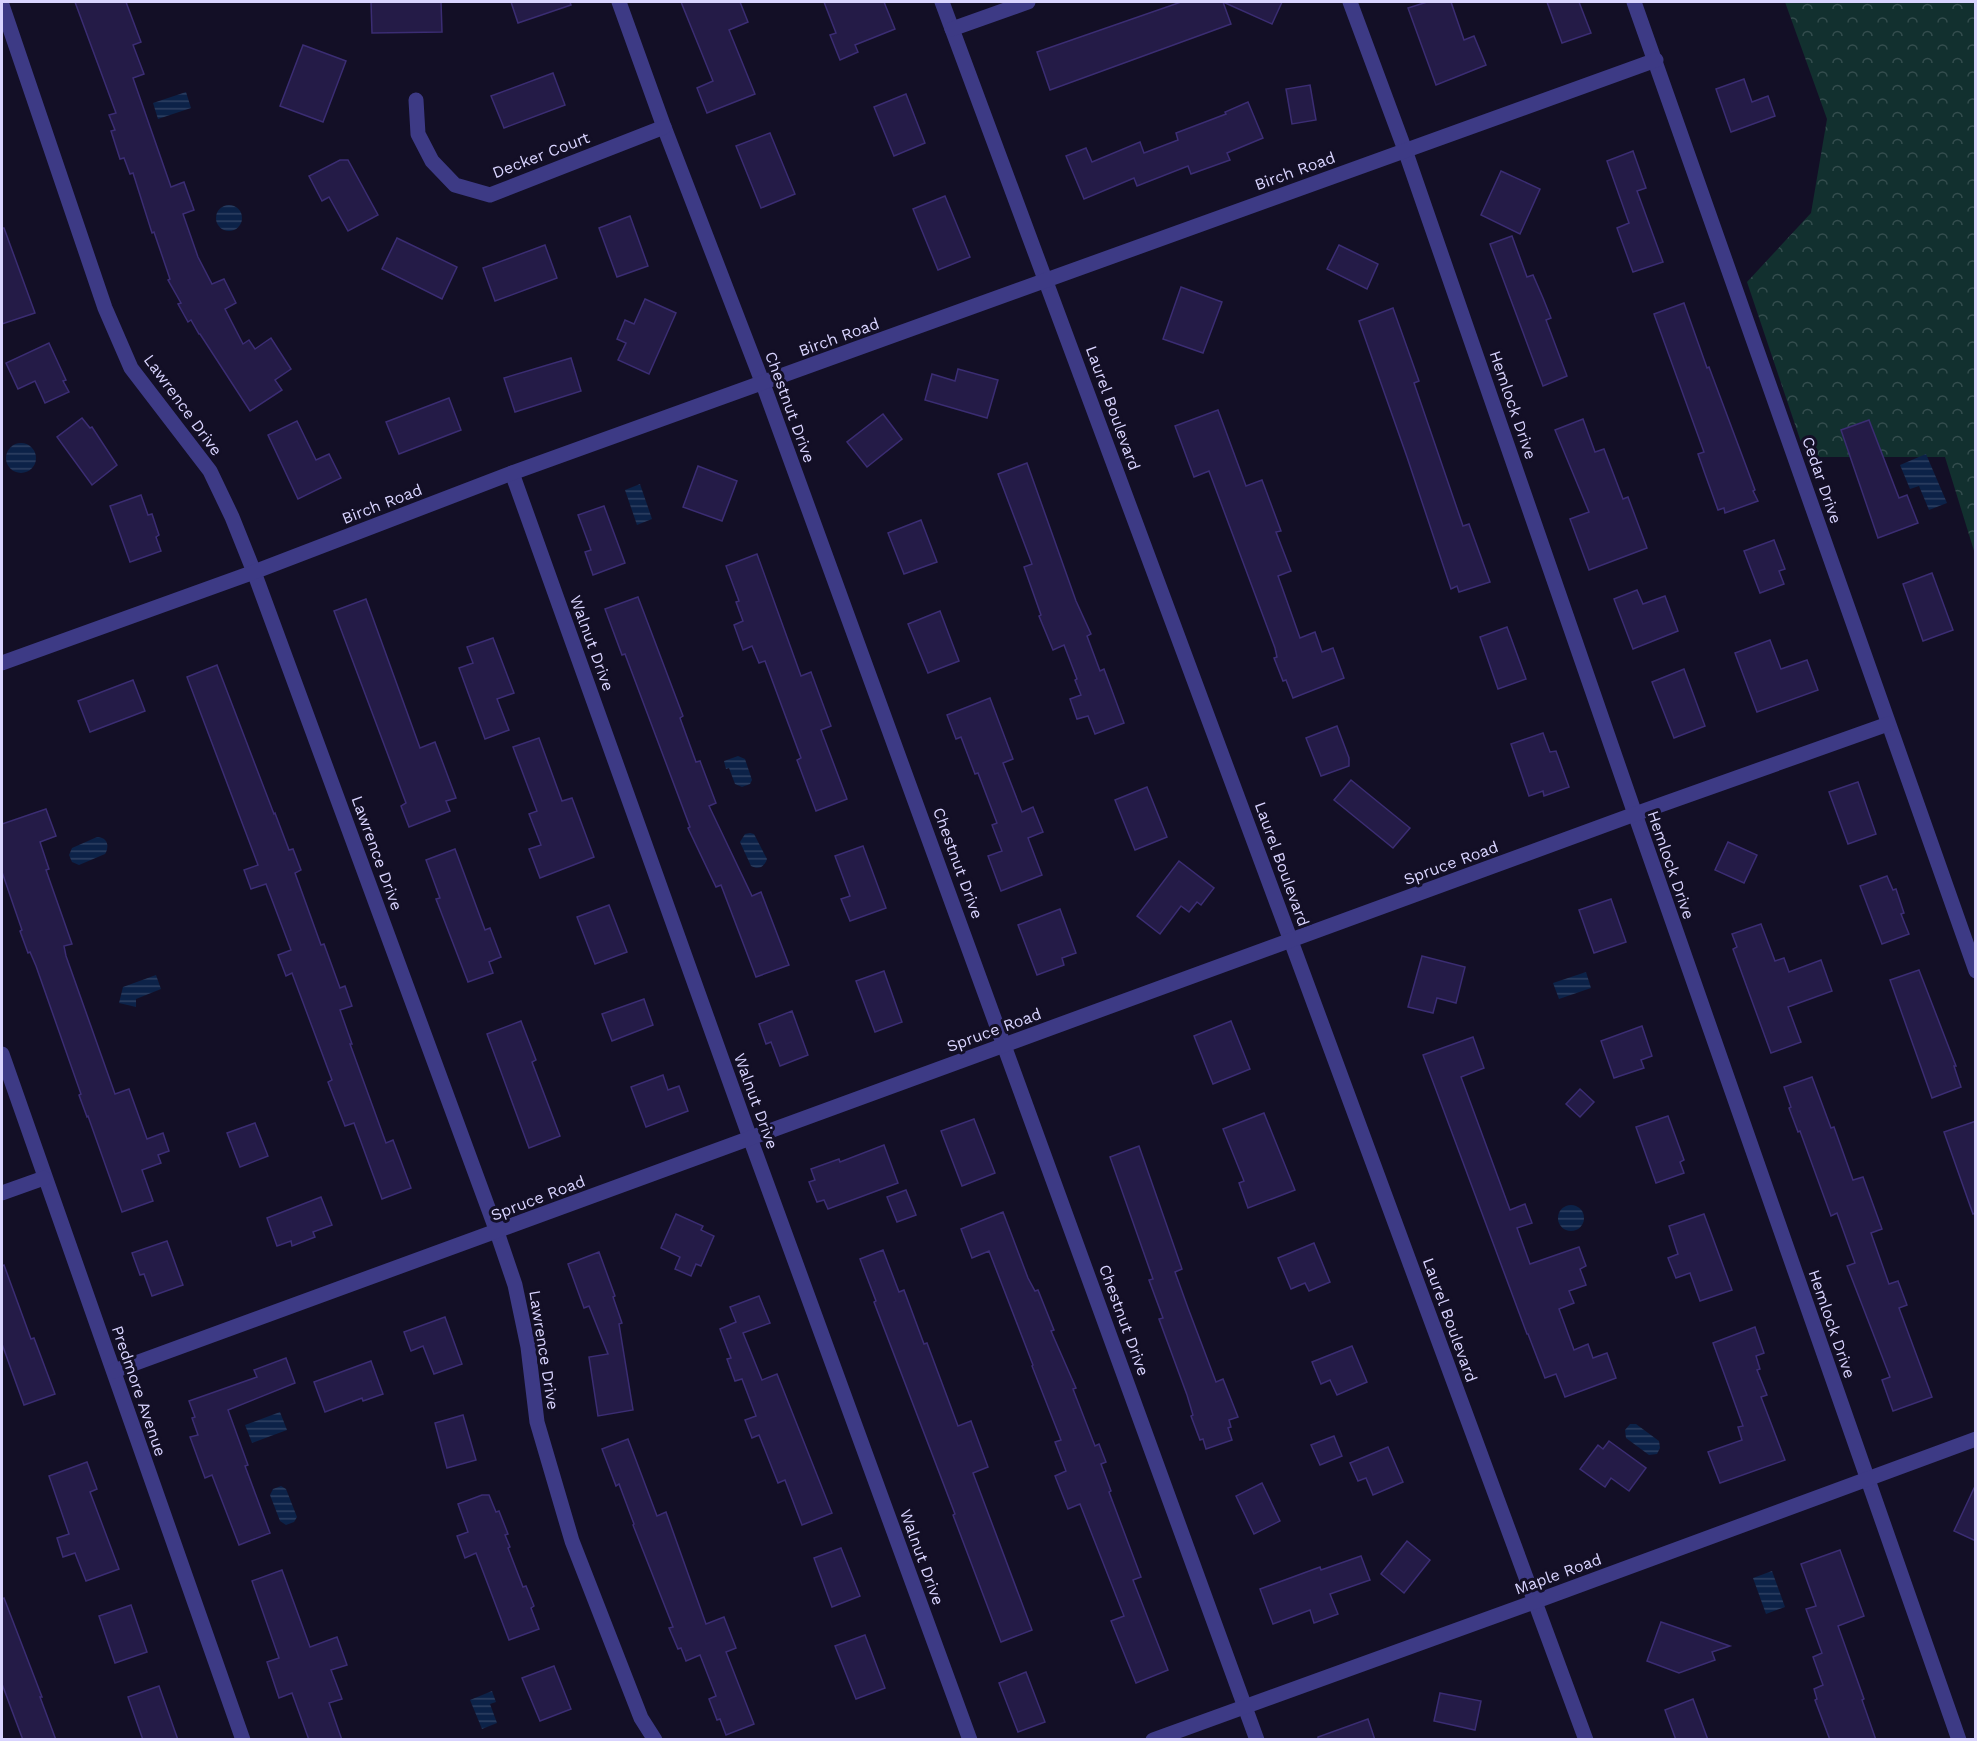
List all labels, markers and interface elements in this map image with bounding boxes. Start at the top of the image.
street label: Decker Court [490,128,593,182]
street label: Birch Road [1252,148,1338,194]
street label: Birch Road [796,314,882,360]
street label: Laurel Boulevard [1082,343,1144,473]
street label: Hemlock Drive [1486,348,1540,462]
street label: Chestnut Drive [761,349,819,465]
street label: Lawrence Drive [140,351,226,459]
street label: Cedar Drive [1798,434,1846,526]
street label: Birch Road [339,480,425,528]
street label: Walnut Drive [566,593,618,693]
street label: Lawrence Drive [347,793,407,913]
street label: Laurel Boulevard [1251,799,1313,929]
street label: Chestnut Drive [929,805,987,921]
street label: Hemlock Drive [1644,808,1698,922]
street label: Spruce Road [1401,837,1501,889]
street label: Spruce Road [944,1004,1044,1056]
street label: Walnut Drive [730,1051,782,1151]
street label: Spruce Road [488,1171,588,1225]
street label: Laurel Boulevard [1419,1255,1481,1385]
street label: Chestnut Drive [1095,1262,1153,1378]
street label: Hemlock Drive [1805,1267,1859,1381]
street label: Lawrence Drive [525,1289,563,1411]
street label: Predmore Avenue [108,1323,170,1459]
street label: Walnut Drive [896,1507,948,1607]
street label: Maple Road [1512,1549,1604,1599]

